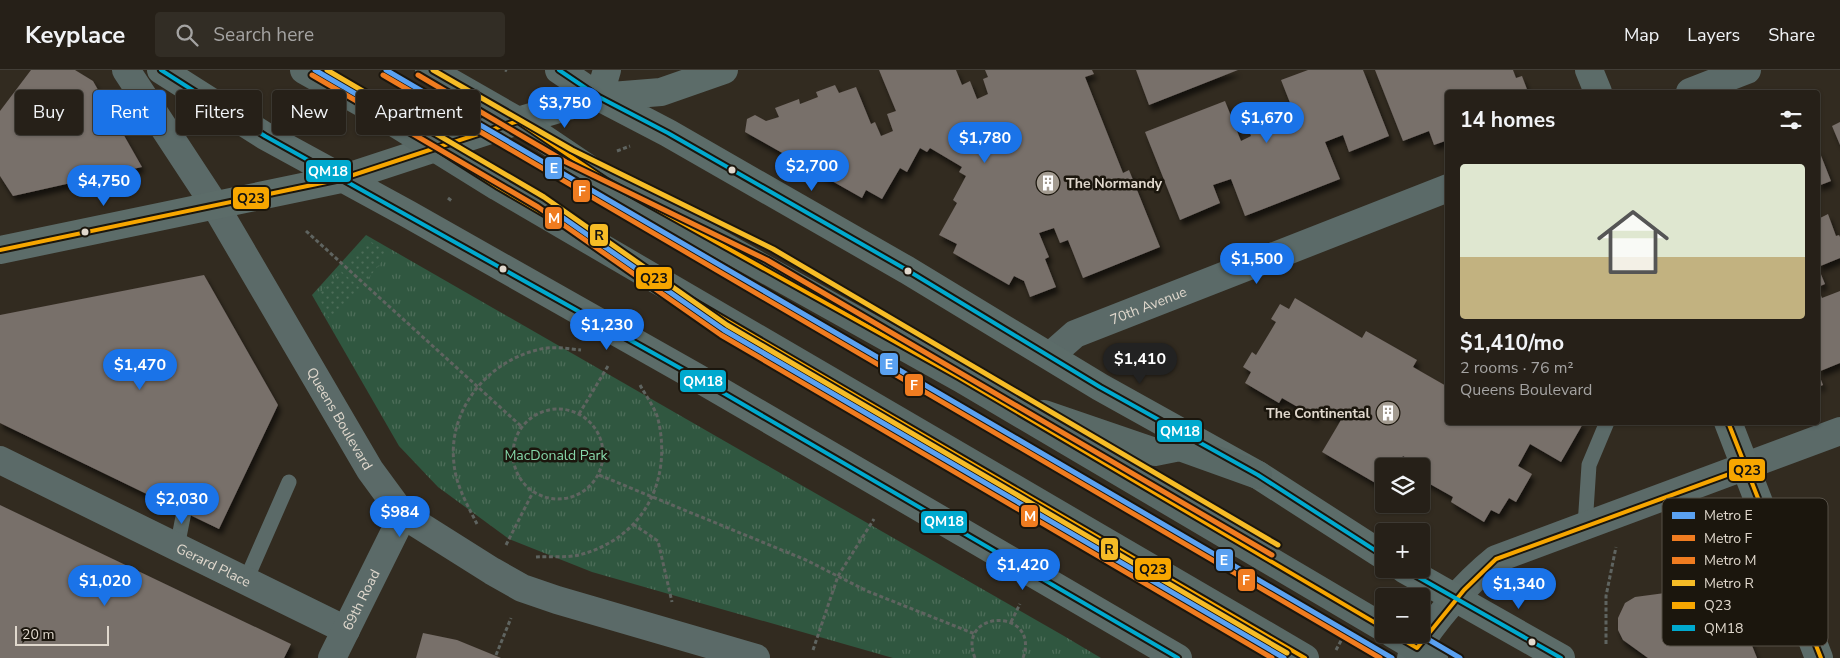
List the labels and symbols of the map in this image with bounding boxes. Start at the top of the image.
pin: $3,750 [524,87,606,129]
pin: $1,670 [1226,102,1308,144]
pin: $1,780 [944,122,1026,164]
pin: $2,700 [771,150,853,192]
line badge: E [544,156,563,180]
line badge: QM18 [305,159,352,183]
text: E [550,159,558,178]
text: QM18 [308,162,348,181]
pin: $4,750 [63,164,145,207]
unlabelled marker [727,165,737,175]
building icon: The Normandy [1035,170,1061,196]
place label: The Normandy [1066,174,1163,193]
line badge: F [572,179,591,203]
text: F [578,182,586,201]
line badge: Q23 [232,186,270,210]
text: Q23 [237,189,265,208]
line badge: M [544,206,563,230]
text: M [548,209,560,228]
line badge: R [589,223,609,247]
text: R [594,226,604,245]
unlabelled marker [80,227,90,237]
pin: $1,500 [1216,242,1298,285]
unlabelled marker [498,264,508,274]
line badge: Q23 [635,266,673,290]
unlabelled marker [903,266,913,276]
text: Q23 [640,269,668,288]
street label: 70th Avenue [1107,282,1190,329]
pin: $1,230 [566,308,648,351]
pin: $1,410 [1099,342,1181,385]
pin: $1,470 [99,348,181,391]
line badge: E [879,352,899,376]
text: E [885,355,893,374]
street label: Queens Boulevard [302,364,377,474]
line badge: QM18 [679,369,727,393]
text: QM18 [683,372,723,391]
line badge: F [904,373,924,397]
text: F [910,376,918,395]
building icon: The Continental [1375,400,1401,426]
place label: The Continental [1266,404,1371,423]
line badge: QM18 [1156,419,1203,443]
text: QM18 [1160,422,1200,441]
park label: MacDonald Park [504,446,609,465]
line badge: Q23 [1728,458,1766,482]
text: Q23 [1733,461,1761,480]
pin: $2,030 [141,482,223,525]
pin: $984 [370,496,430,538]
legend [1662,498,1828,646]
line badge: M [1020,504,1039,528]
text: Metro E [1704,506,1753,525]
text: M [1024,507,1036,526]
line badge: QM18 [920,510,968,534]
text: QM18 [924,512,964,531]
text: Metro F [1704,529,1753,548]
line badge: R [1100,537,1119,561]
street label: Gerard Place [173,539,254,592]
text: R [1104,540,1114,559]
pin: $1,420 [982,548,1064,591]
line badge: E [1215,548,1234,572]
text: E [1220,551,1228,570]
text: Metro M [1704,551,1757,570]
line badge: Q23 [1134,557,1172,581]
text: Q23 [1139,560,1167,579]
pin: $1,020 [64,564,146,607]
street label: 69th Road [338,566,385,634]
line badge: F [1237,568,1256,592]
pin: $1,340 [1478,568,1560,610]
text: F [1242,571,1250,590]
text: Metro R [1704,574,1754,593]
text: Q23 [1704,596,1732,615]
text: QM18 [1704,619,1744,638]
scale bar [15,623,109,646]
unlabelled marker [1527,637,1537,647]

